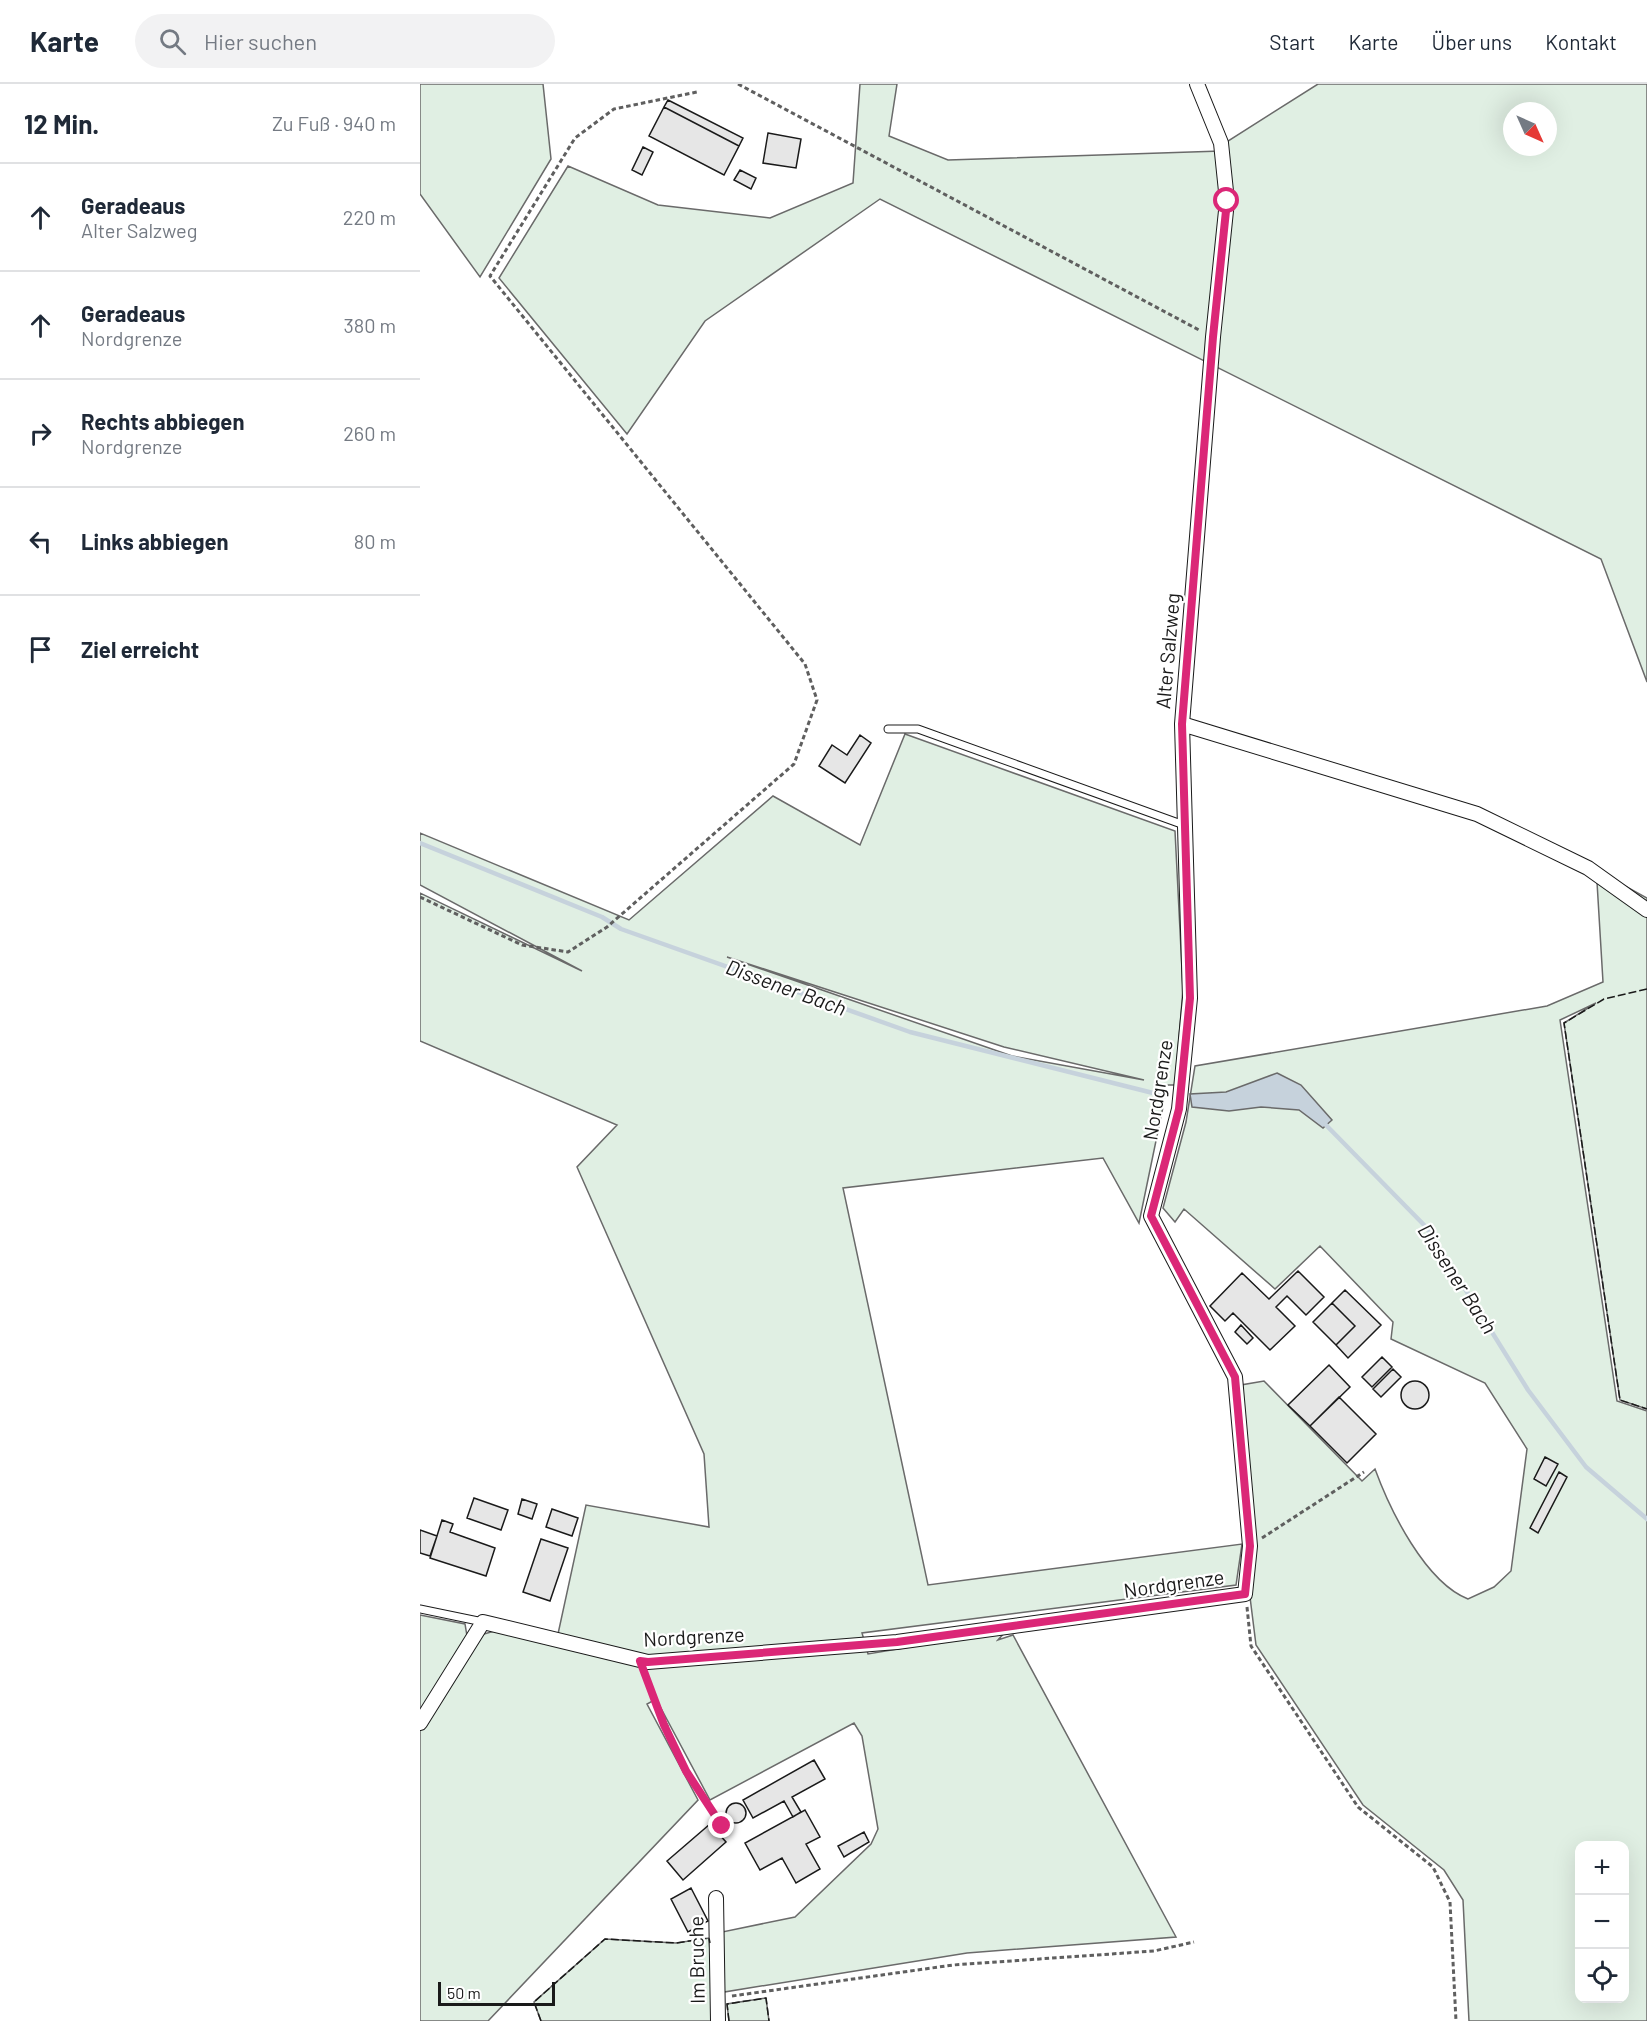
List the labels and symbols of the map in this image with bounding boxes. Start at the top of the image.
north arrow [1503,102,1557,156]
route start [1213,187,1239,213]
street label: Alter Salzweg [1150,592,1184,710]
water label: Dissener Bach [723,953,850,1020]
street label: Nordgrenze [1137,1038,1177,1142]
water label: Dissener Bach [1413,1218,1503,1338]
street label: Nordgrenze [1122,1564,1226,1602]
street label: Nordgrenze [643,1621,745,1651]
route end [708,1812,734,1838]
street label: Im Bruche [683,1916,709,2004]
scale bar [438,1979,555,2006]

